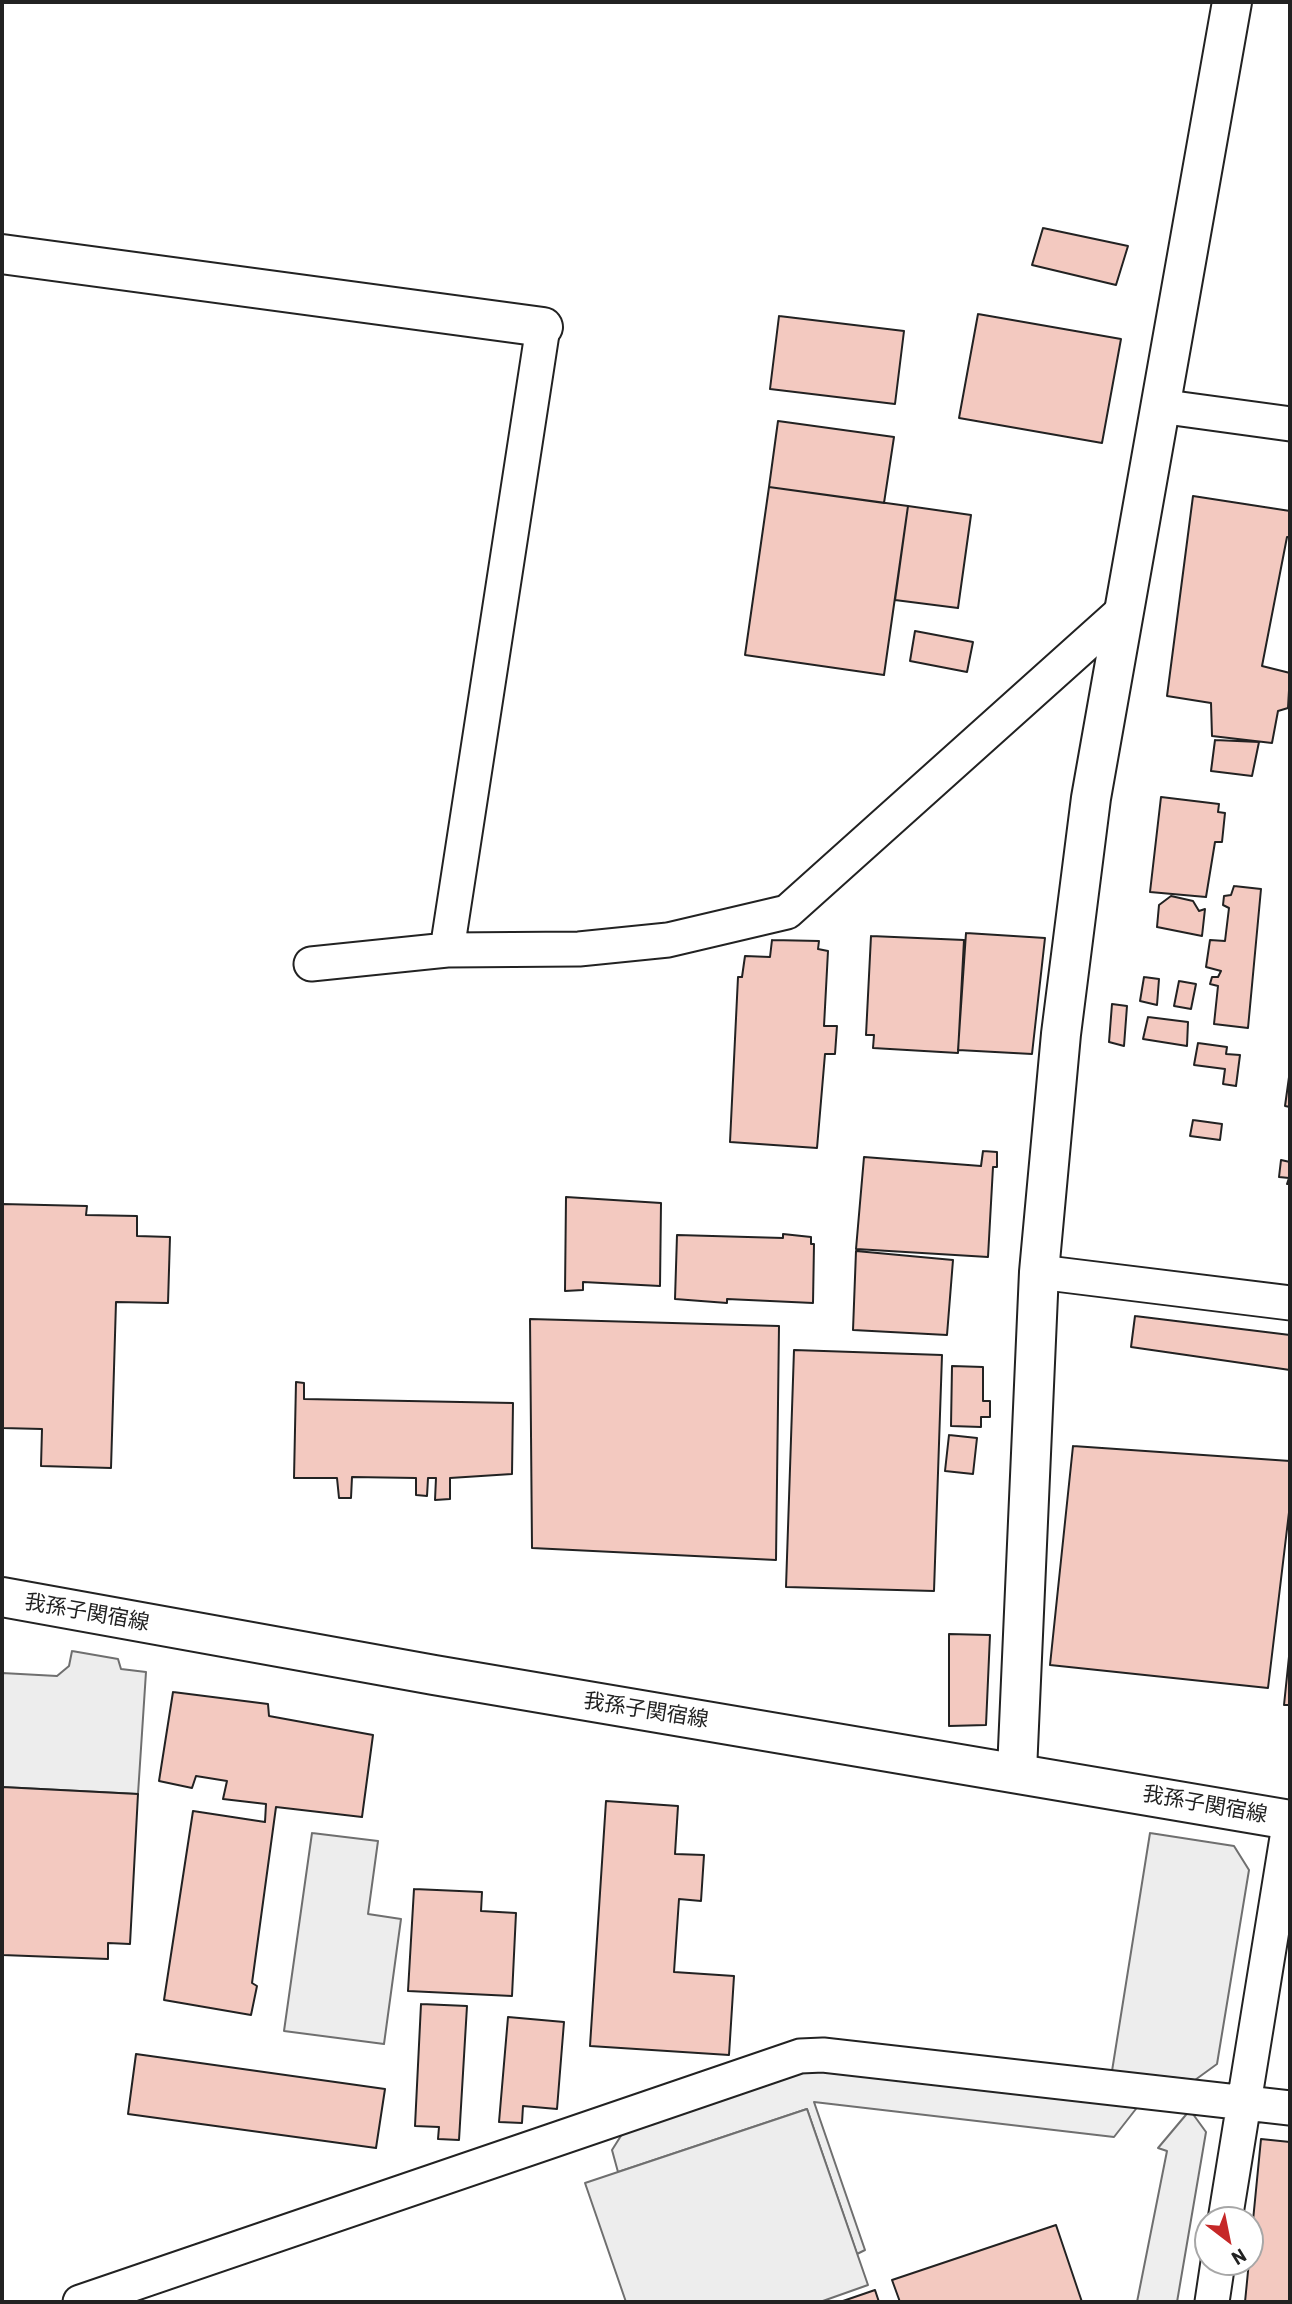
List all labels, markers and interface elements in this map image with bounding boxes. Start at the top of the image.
street label: 我孫子関宿線 [23,1589,151,1635]
street label: 我孫子関宿線 [582,1688,710,1732]
street label: 我孫子関宿線 [1141,1781,1269,1827]
north arrow [1194,2206,1264,2276]
text: N [1228,2244,1251,2271]

